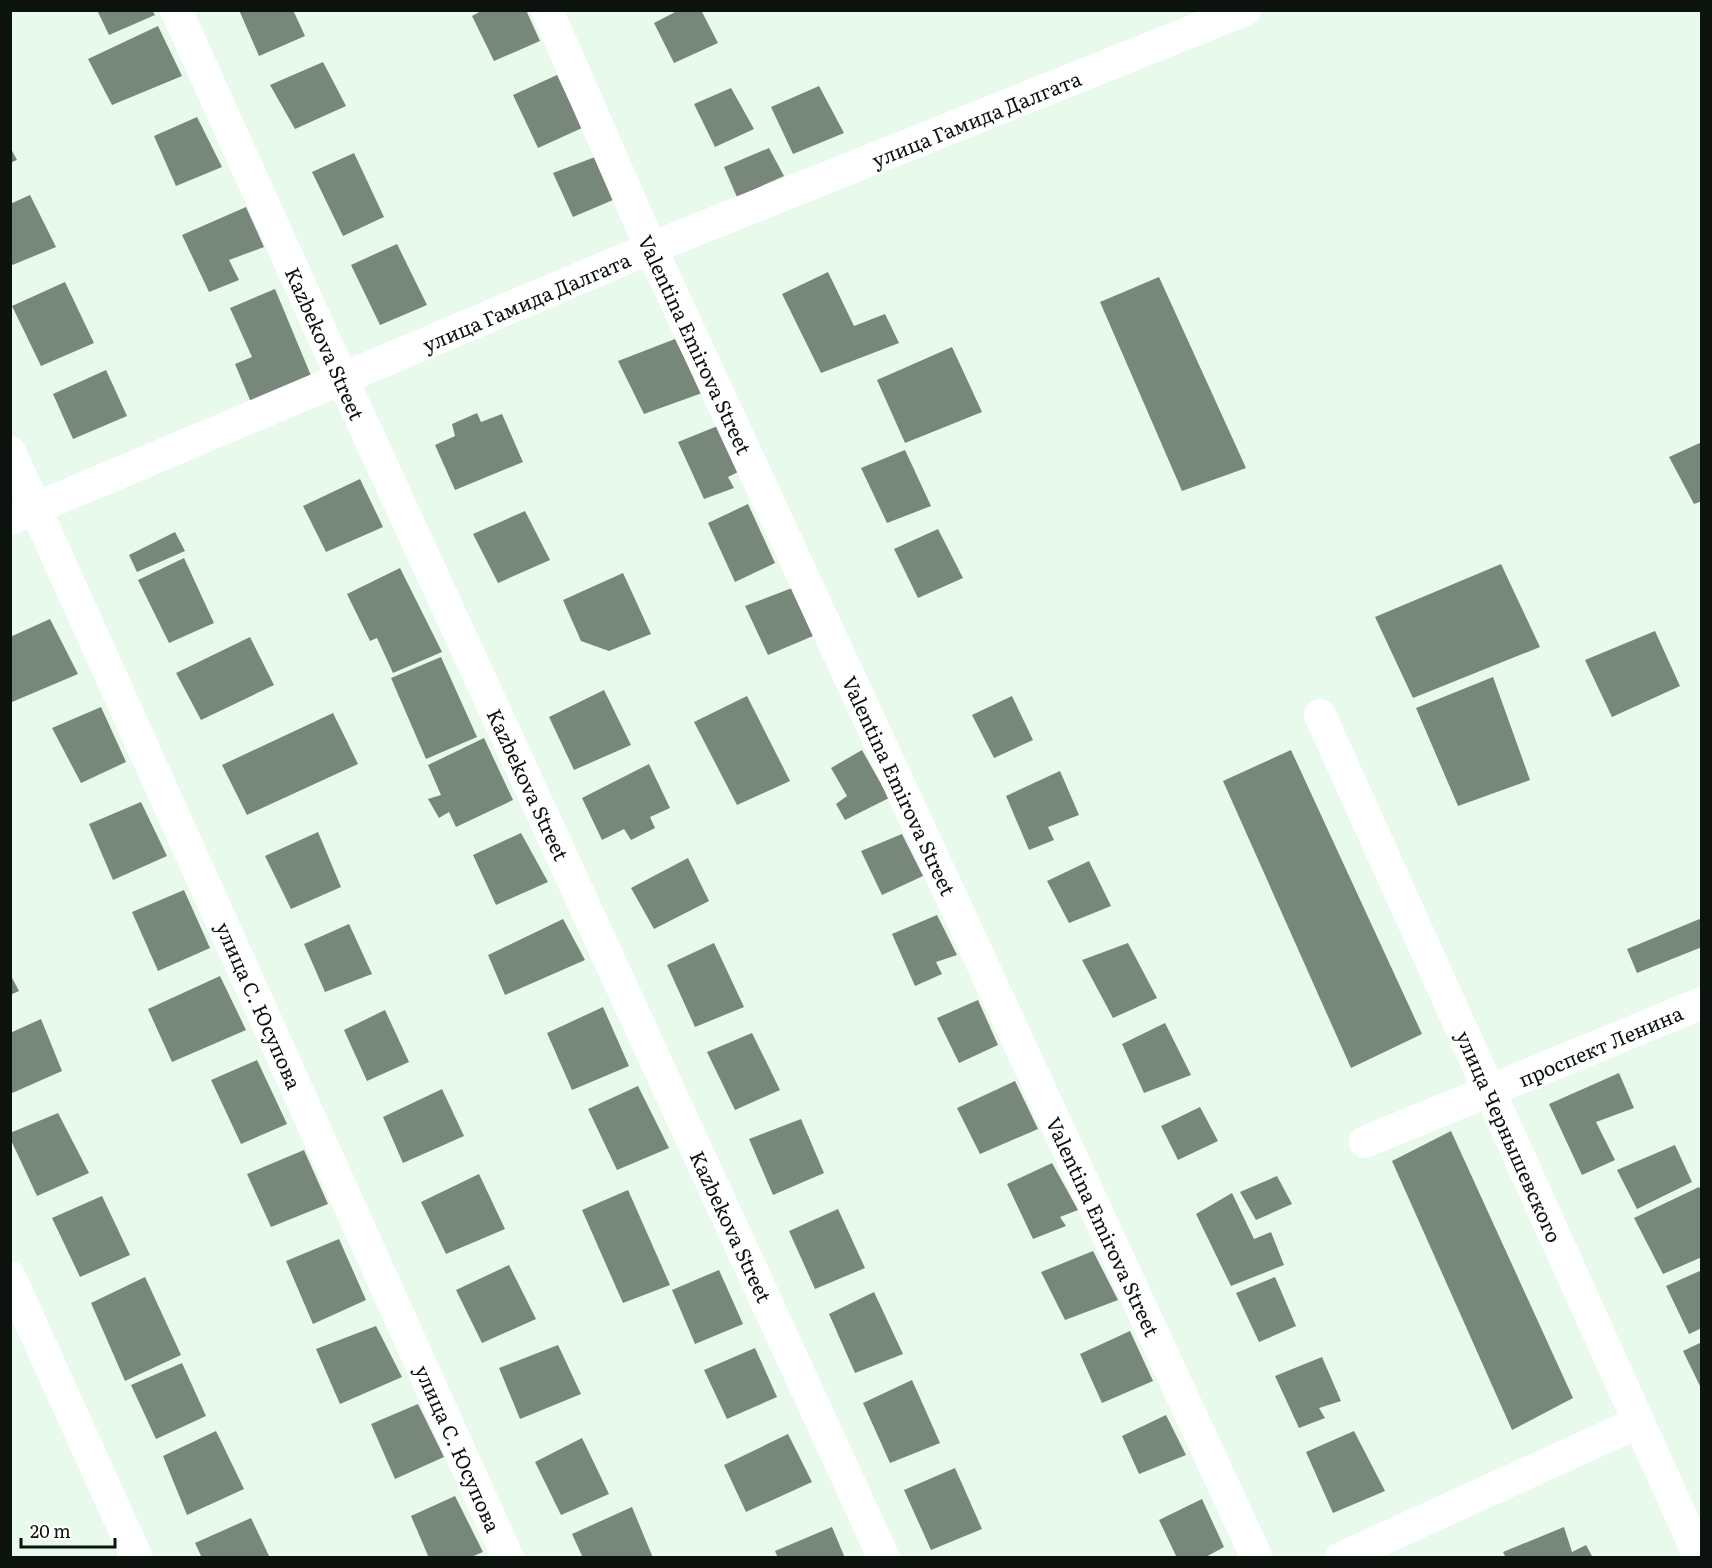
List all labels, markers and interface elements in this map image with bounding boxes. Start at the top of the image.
street label: улица Гамида Далгата [867,62,1085,174]
street label: Valentina Emirova Street [632,229,760,459]
street label: улица Гамида Далгата [417,243,635,358]
street label: Kazbekova Street [279,262,373,424]
street label: Valentina Emirova Street [836,670,964,900]
street label: Kazbekova Street [481,703,577,865]
street label: улица С. Юсупова [210,916,310,1094]
street label: проспект Ленина [1513,997,1687,1093]
street label: улица Чернышевского [1450,1025,1570,1247]
street label: Valentina Emirova Street [1040,1111,1168,1341]
street label: Kazbekova Street [684,1145,780,1307]
street label: улица С. Юсупова [409,1359,509,1537]
scale bar [21,1511,116,1549]
text: 20 m [30,1517,71,1544]

